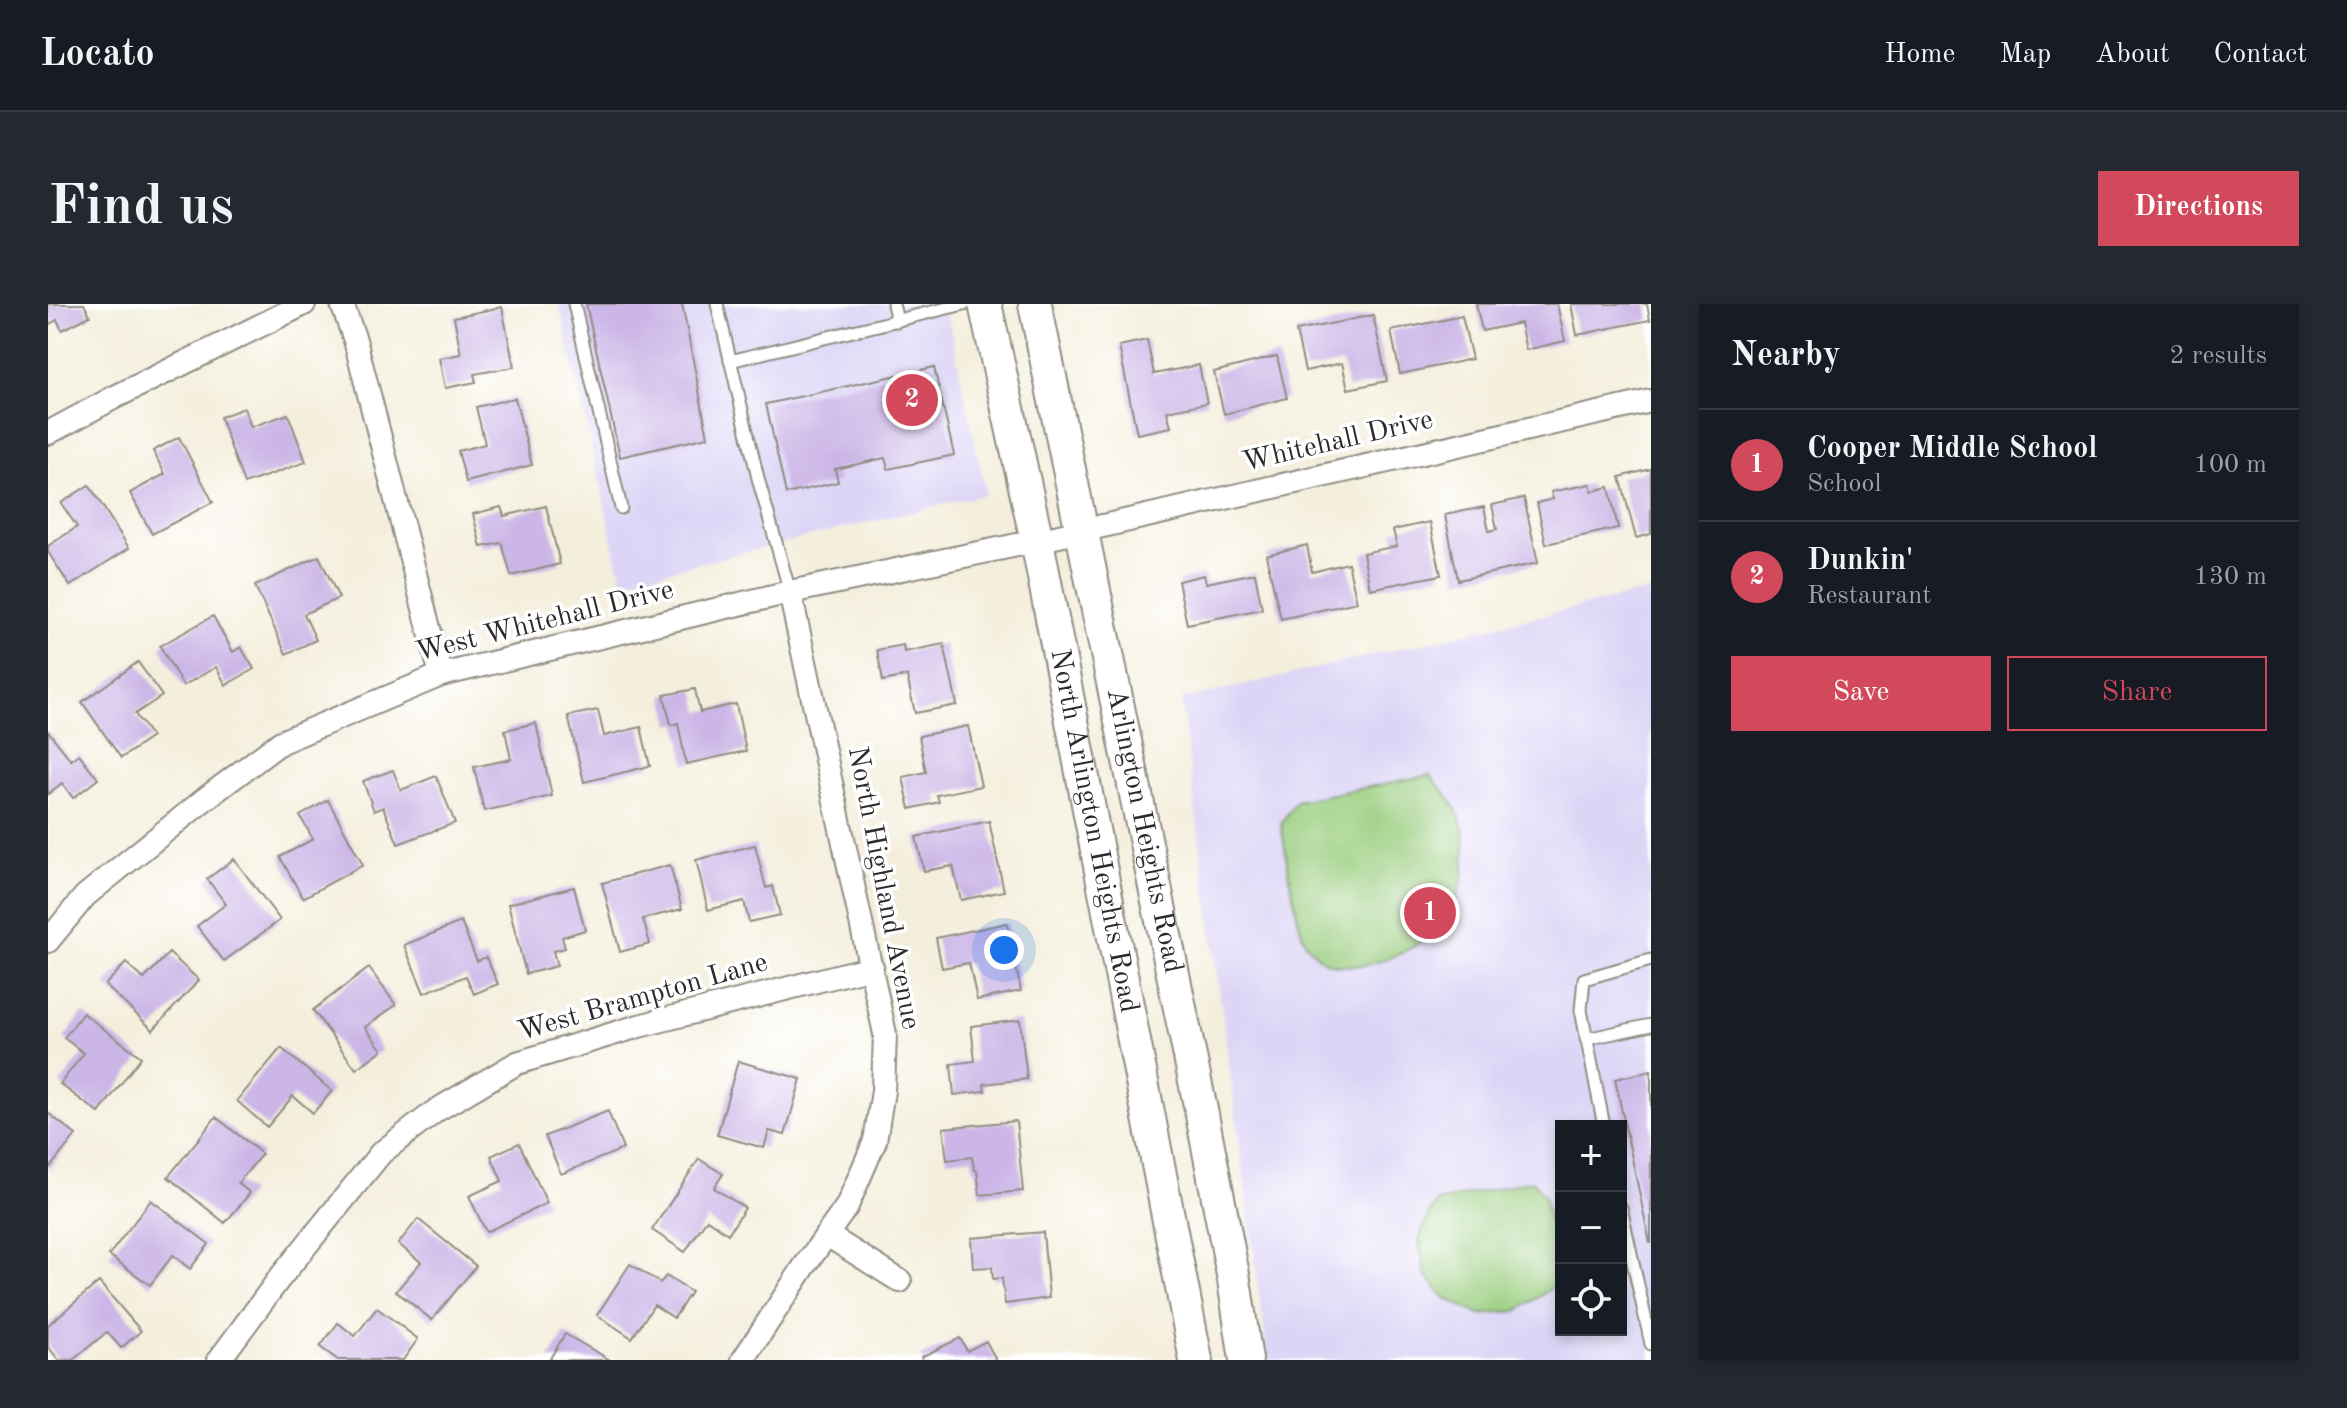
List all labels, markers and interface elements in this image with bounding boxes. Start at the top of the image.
text: Locato [40,36,155,74]
text: Home [1884,41,1955,69]
text: Map [1999,41,2051,69]
text: About [2095,41,2170,69]
text: Contact [2214,41,2307,69]
button: Directions [2098,171,2299,246]
text: Find us [48,180,234,236]
text: Nearby [1731,339,1841,373]
text: 2 results [2169,343,2267,369]
pin: 2 [886,370,938,430]
street label: Whitehall Drive [1240,406,1436,478]
text: Cooper Middle School [1807,434,2098,464]
text: 1 [1749,452,1765,478]
text: 100 m [2194,452,2267,478]
text: School [1807,471,1881,497]
text: Dunkin' [1807,546,1913,576]
text: 2 [1749,564,1765,590]
text: 130 m [2194,564,2267,590]
street label: West Whitehall Drive [413,576,677,668]
text: Restaurant [1807,583,1931,609]
street label: North Arlington Heights Road [1042,646,1146,1016]
button: Save [1731,656,1991,731]
button: Share [2007,656,2267,731]
street label: Arlington Heights Road [1101,686,1189,976]
street label: North Highland Avenue [842,744,924,1032]
pin: 1 [1404,883,1456,943]
your location [984,930,1024,970]
street label: West Brampton Lane [515,949,771,1047]
map controls [1555,1120,1627,1336]
button: + [1555,1120,1627,1192]
button: − [1555,1192,1627,1264]
button: locate [1555,1264,1627,1336]

